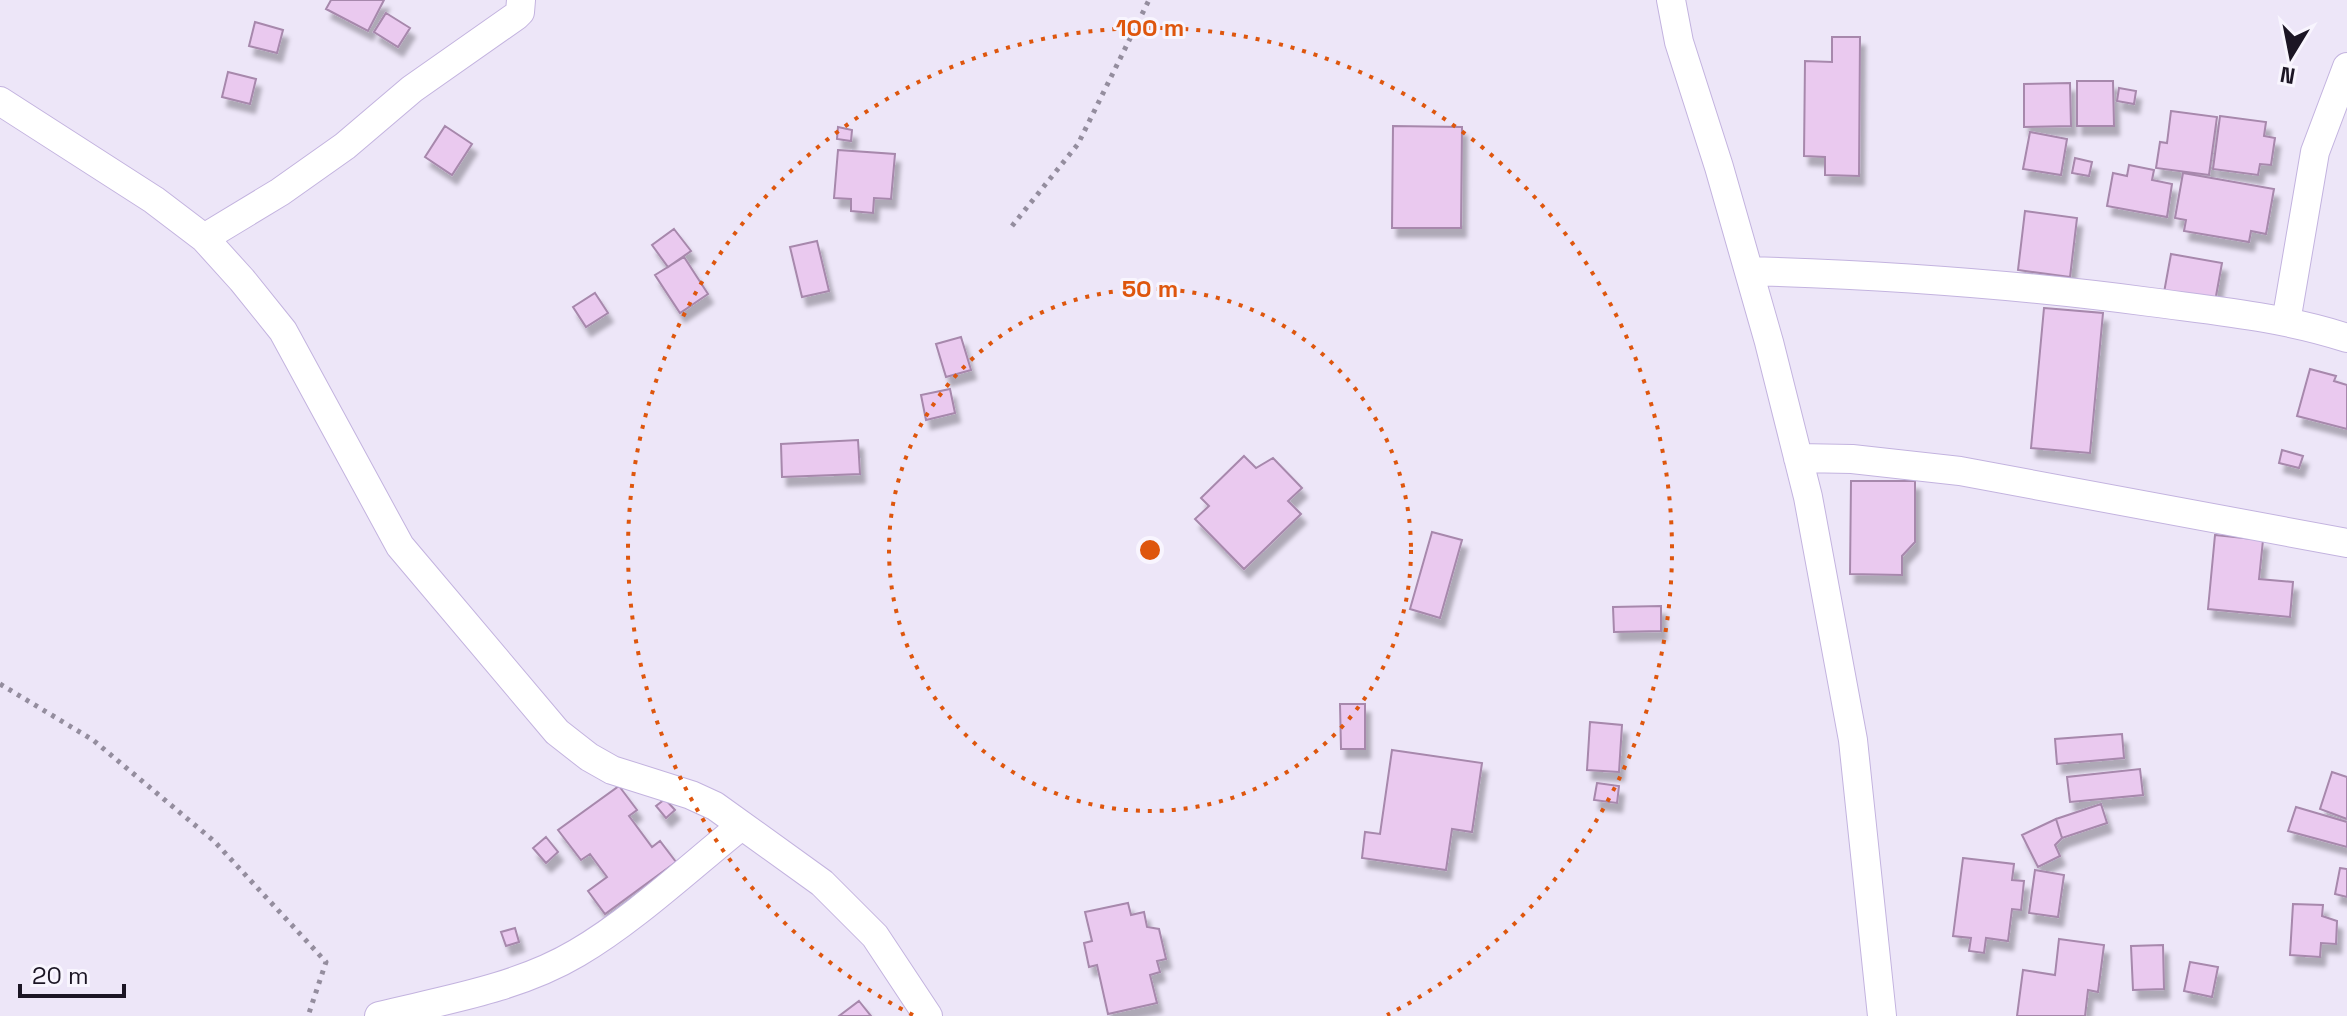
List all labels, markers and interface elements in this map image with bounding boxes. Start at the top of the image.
text: 100 m [1116,12,1184,43]
north arrow [2251,16,2331,96]
text: N [2278,61,2297,91]
text: 50 m [1122,273,1178,304]
centre of rings [1136,536,1164,564]
scale bar [20,948,124,998]
text: 20 m [32,960,89,991]

